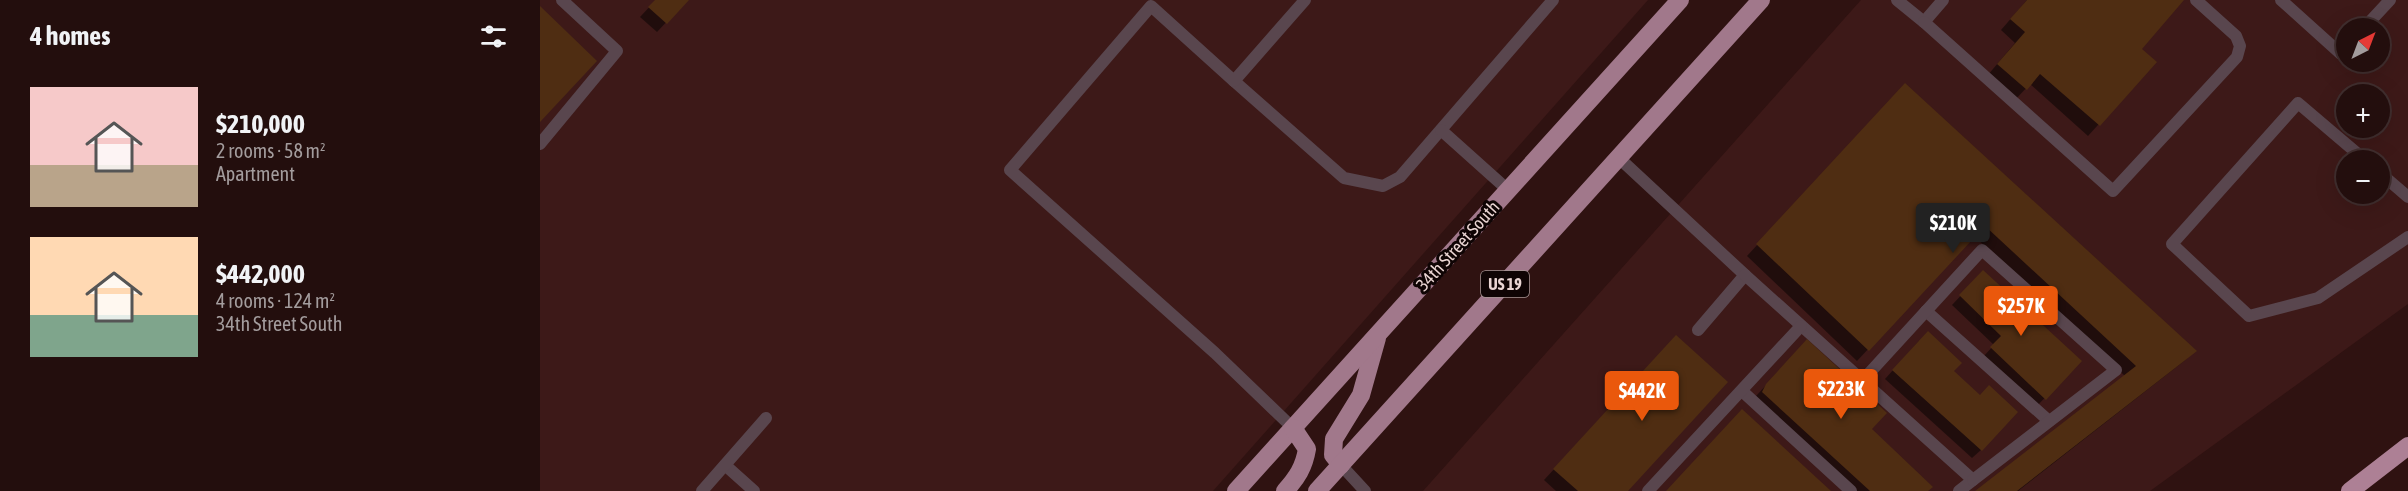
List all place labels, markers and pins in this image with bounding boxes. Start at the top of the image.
pin: $210K [1911,203,1995,254]
pin: $257K [1979,286,2063,337]
pin: $223K [1799,369,1883,420]
pin: $442K [1600,371,1684,422]

